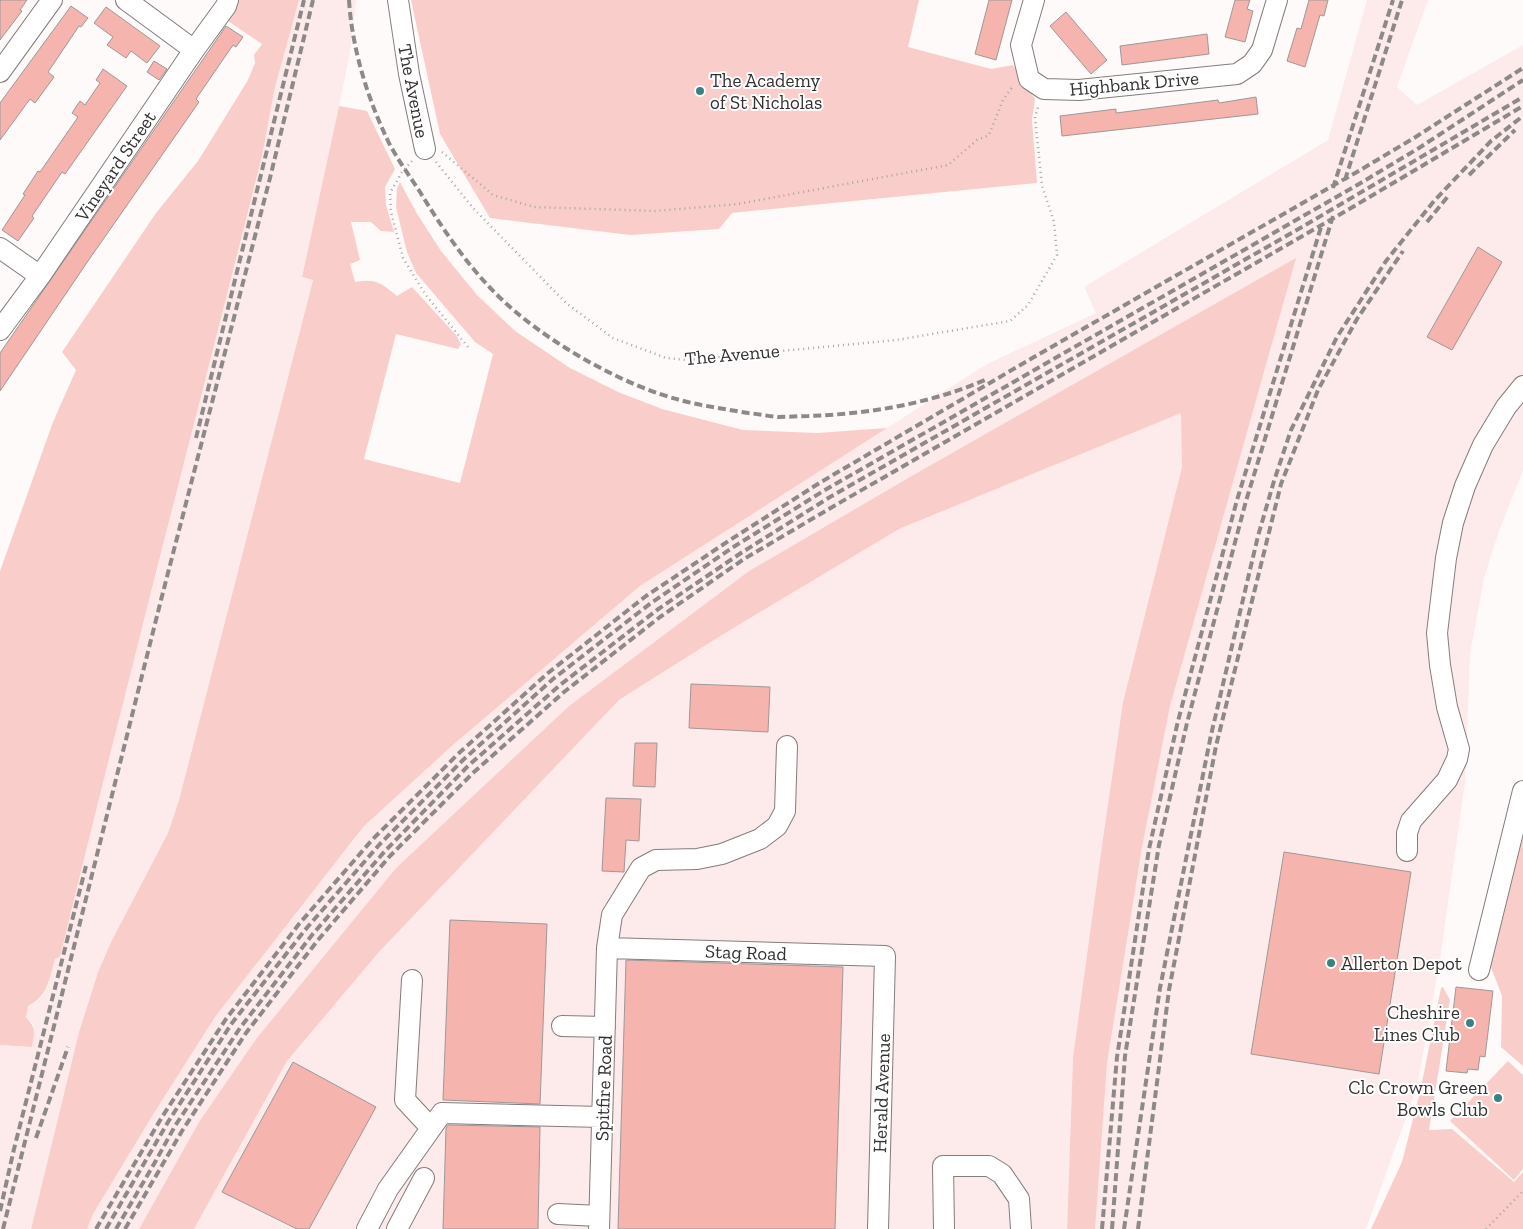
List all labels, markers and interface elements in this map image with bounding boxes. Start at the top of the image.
street label: The Avenue [393,42,434,140]
street label: Highbank Drive [1068,66,1200,101]
place label: The Academy of St Nicholas [710,69,822,114]
marker: The Academy of St Nicholas [694,85,706,97]
street label: Vineyard Street [69,107,161,227]
street label: The Avenue [684,339,781,370]
street label: Stag Road [705,940,788,965]
place label: Allerton Depot [1341,952,1462,975]
marker: Allerton Depot [1325,957,1337,969]
place label: Cheshire Lines Club [1374,1001,1460,1046]
marker: Cheshire Lines Club [1464,1017,1476,1029]
street label: Herald Avenue [868,1033,895,1153]
street label: Spitfire Road [590,1034,617,1141]
place label: Clc Crown Green Bowls Club [1348,1076,1488,1121]
marker: Clc Crown Green Bowls Club [1492,1092,1504,1104]

